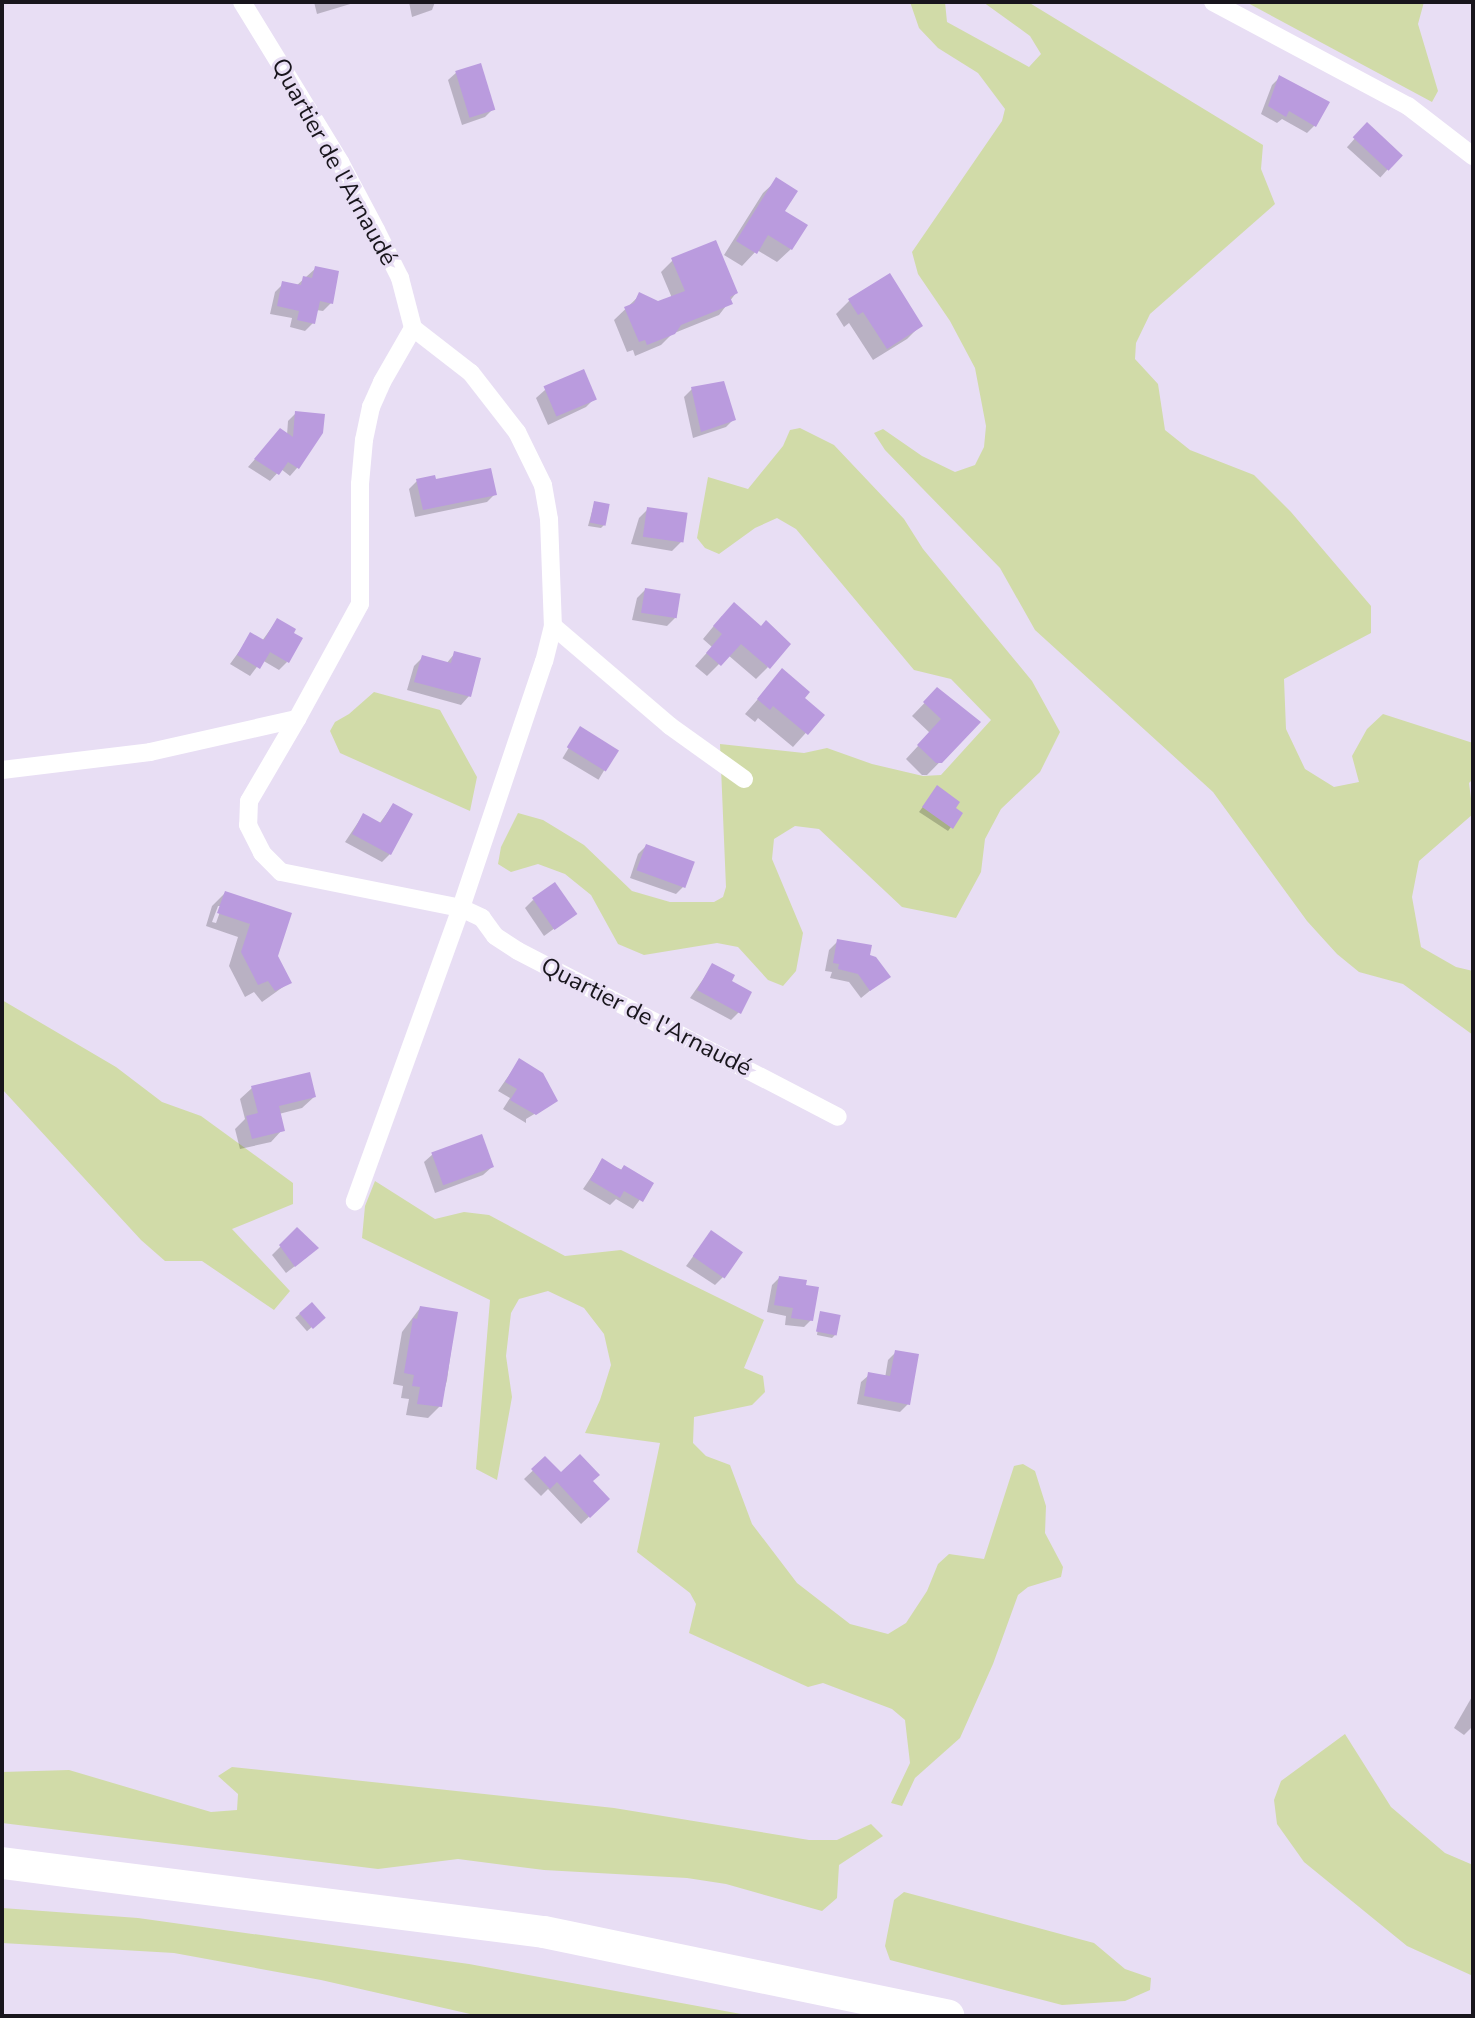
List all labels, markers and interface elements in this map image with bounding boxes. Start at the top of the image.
street label: Quartier de l'Arnaudé [265,53,403,271]
street label: Quartier de l'Arnaudé [536,951,756,1083]

